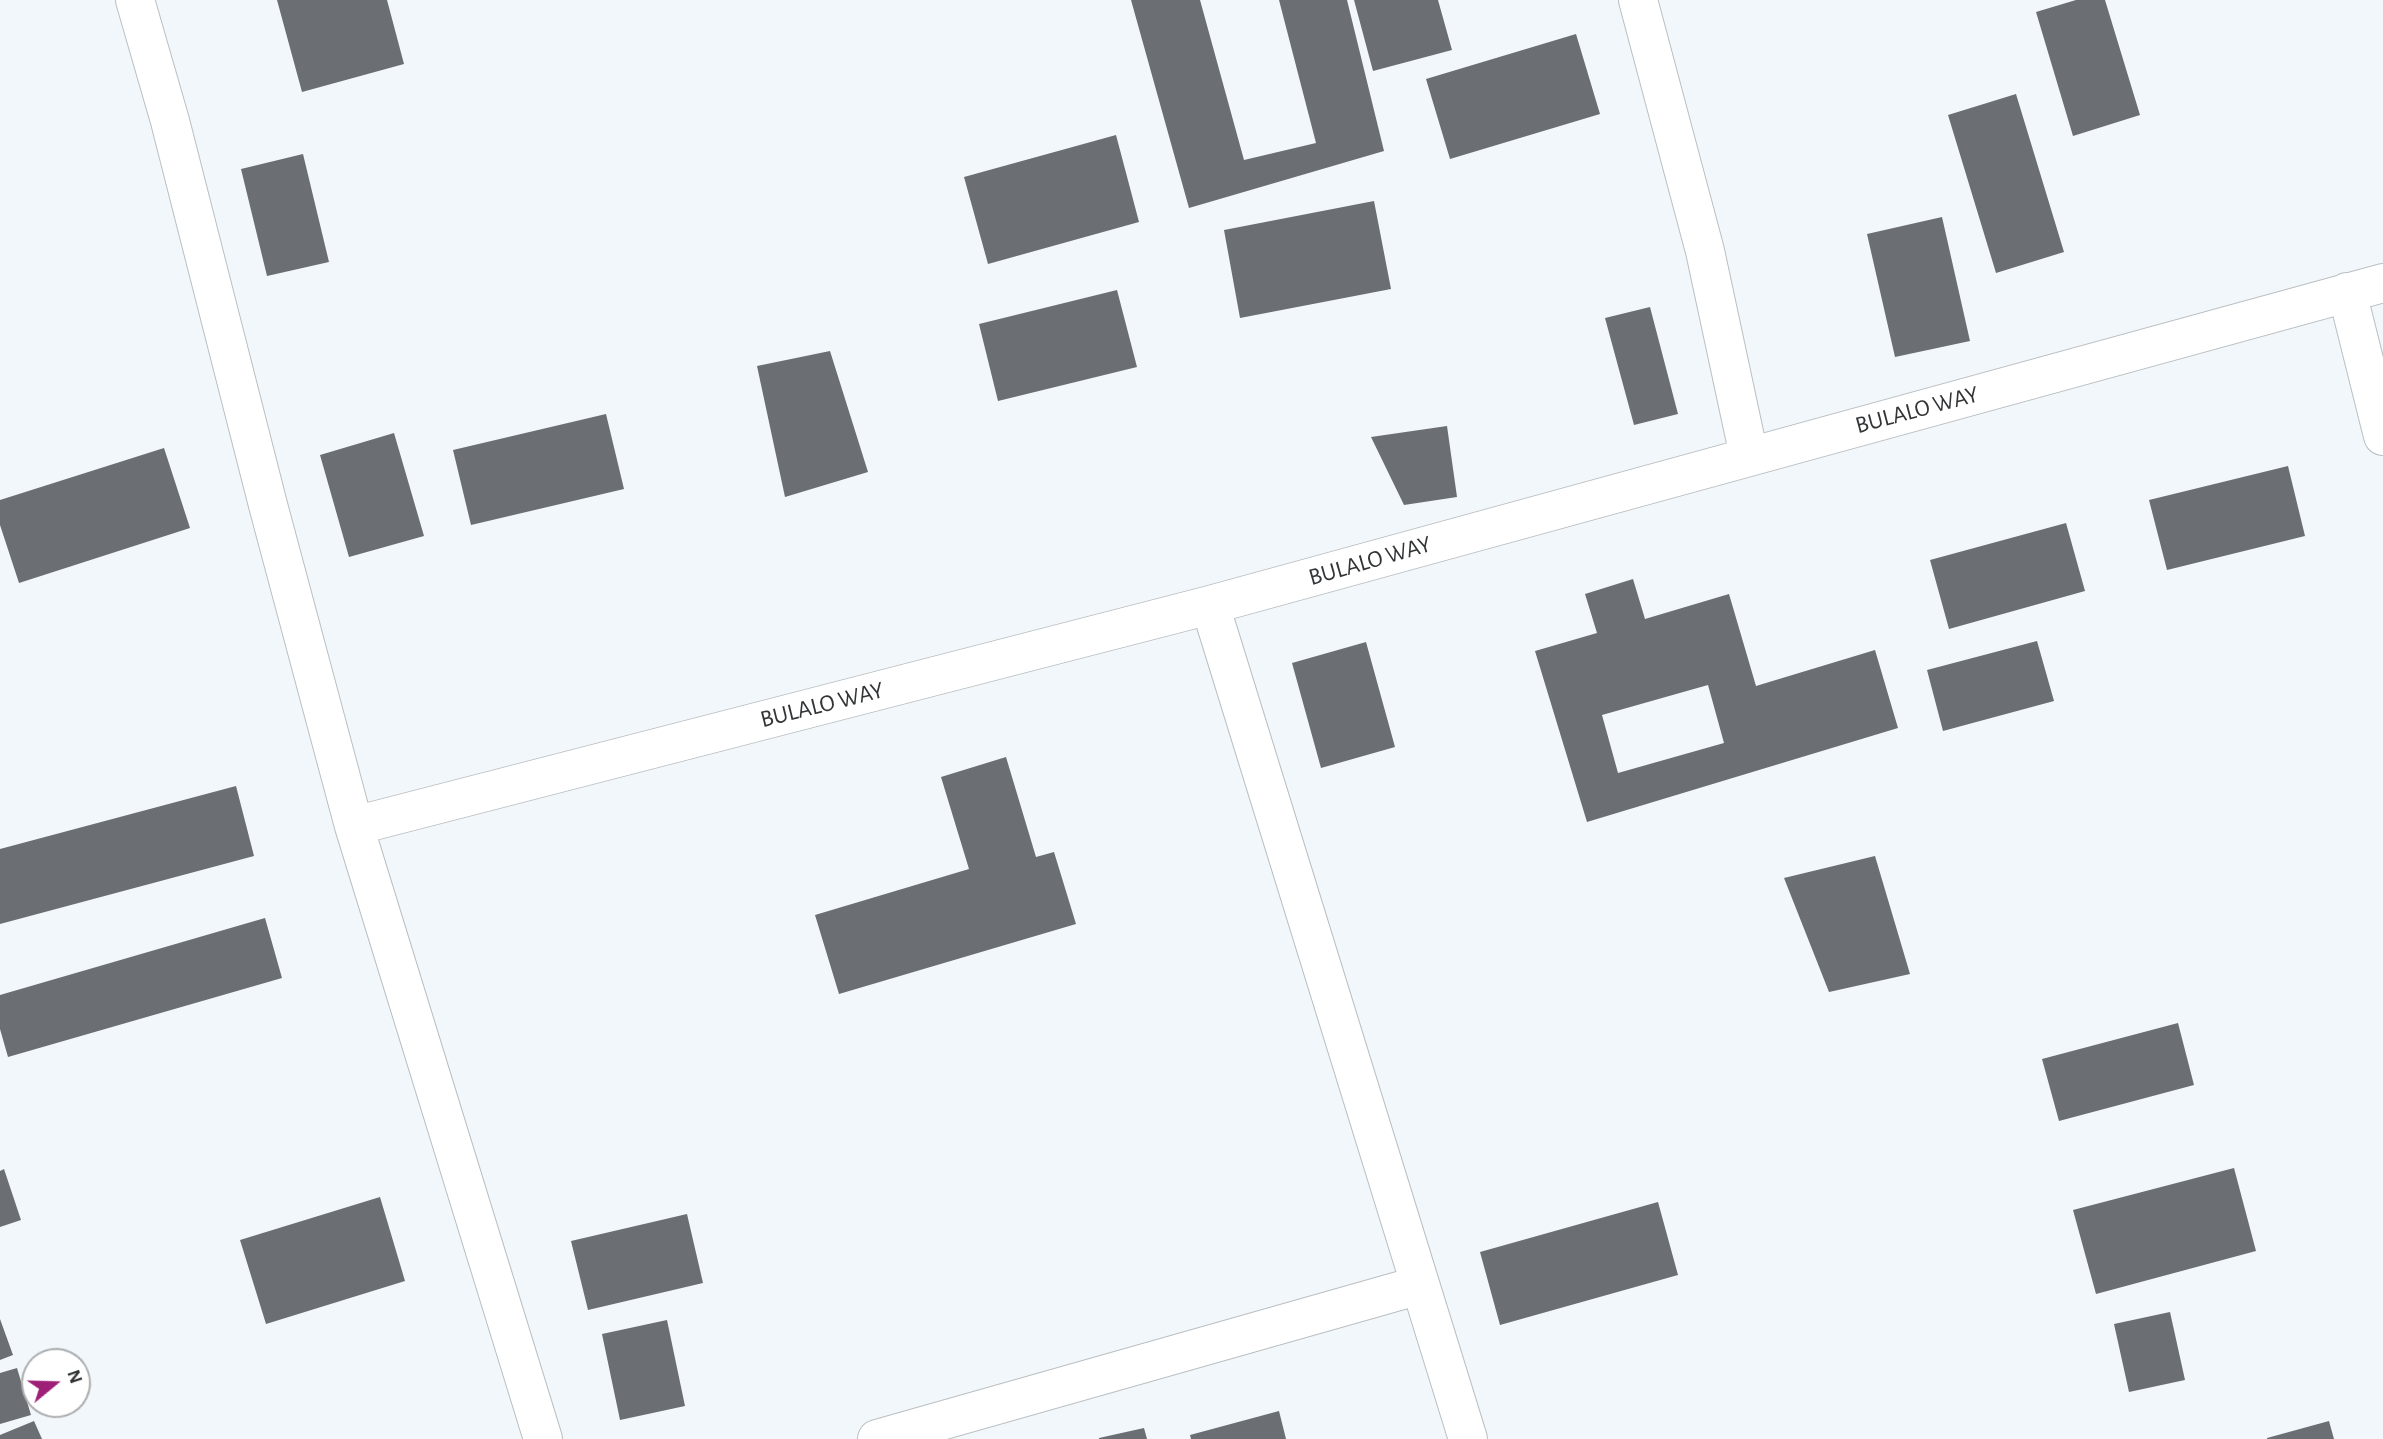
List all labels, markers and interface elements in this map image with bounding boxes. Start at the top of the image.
street label: BULALO WAY [1852,380,1982,440]
street label: BULALO WAY [1305,530,1435,592]
street label: BULALO WAY [757,676,887,734]
north arrow [21,1348,91,1418]
text: N [63,1367,86,1386]

